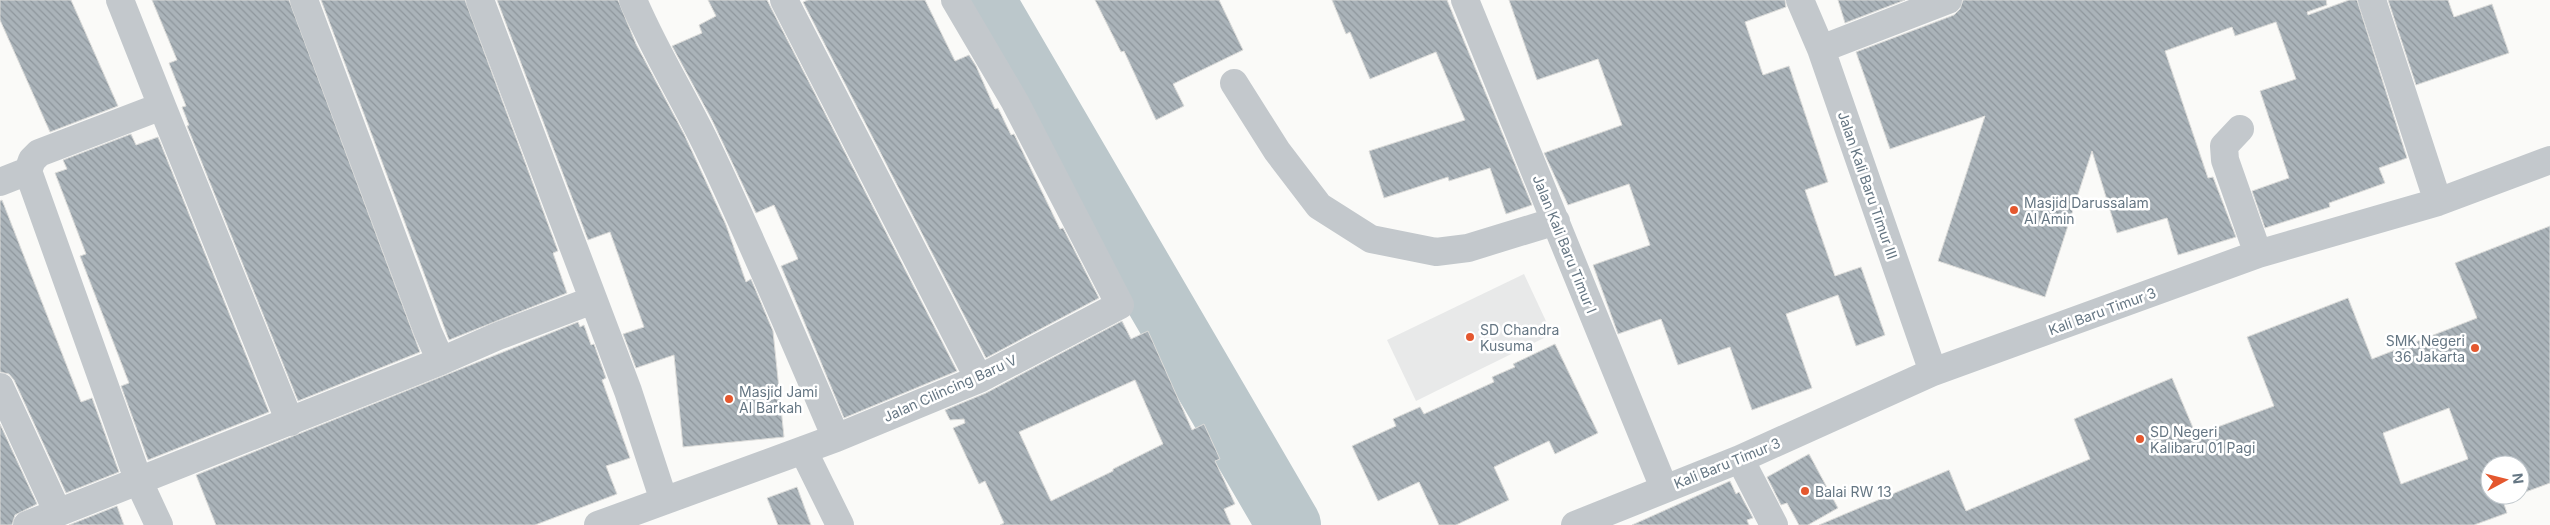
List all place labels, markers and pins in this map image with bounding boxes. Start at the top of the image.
place label: Masjid Darussalam Al Amin [2024,194,2149,227]
marker: Masjid Darussalam Al Amin [2008,204,2020,216]
place label: SD Chandra Kusuma [1480,321,1559,354]
marker: SD Chandra Kusuma [1464,331,1476,343]
place label: SMK Negeri 36 Jakarta [2386,332,2465,365]
marker: SMK Negeri 36 Jakarta [2469,342,2481,354]
place label: Masjid Jami Al Barkah [739,383,818,416]
marker: Masjid Jami Al Barkah [723,393,735,405]
place label: SD Negeri Kalibaru 01 Pagi [2150,423,2255,456]
marker: SD Negeri Kalibaru 01 Pagi [2134,433,2146,445]
place label: Balai RW 13 [1815,483,1892,500]
marker: Balai RW 13 [1799,485,1811,497]

